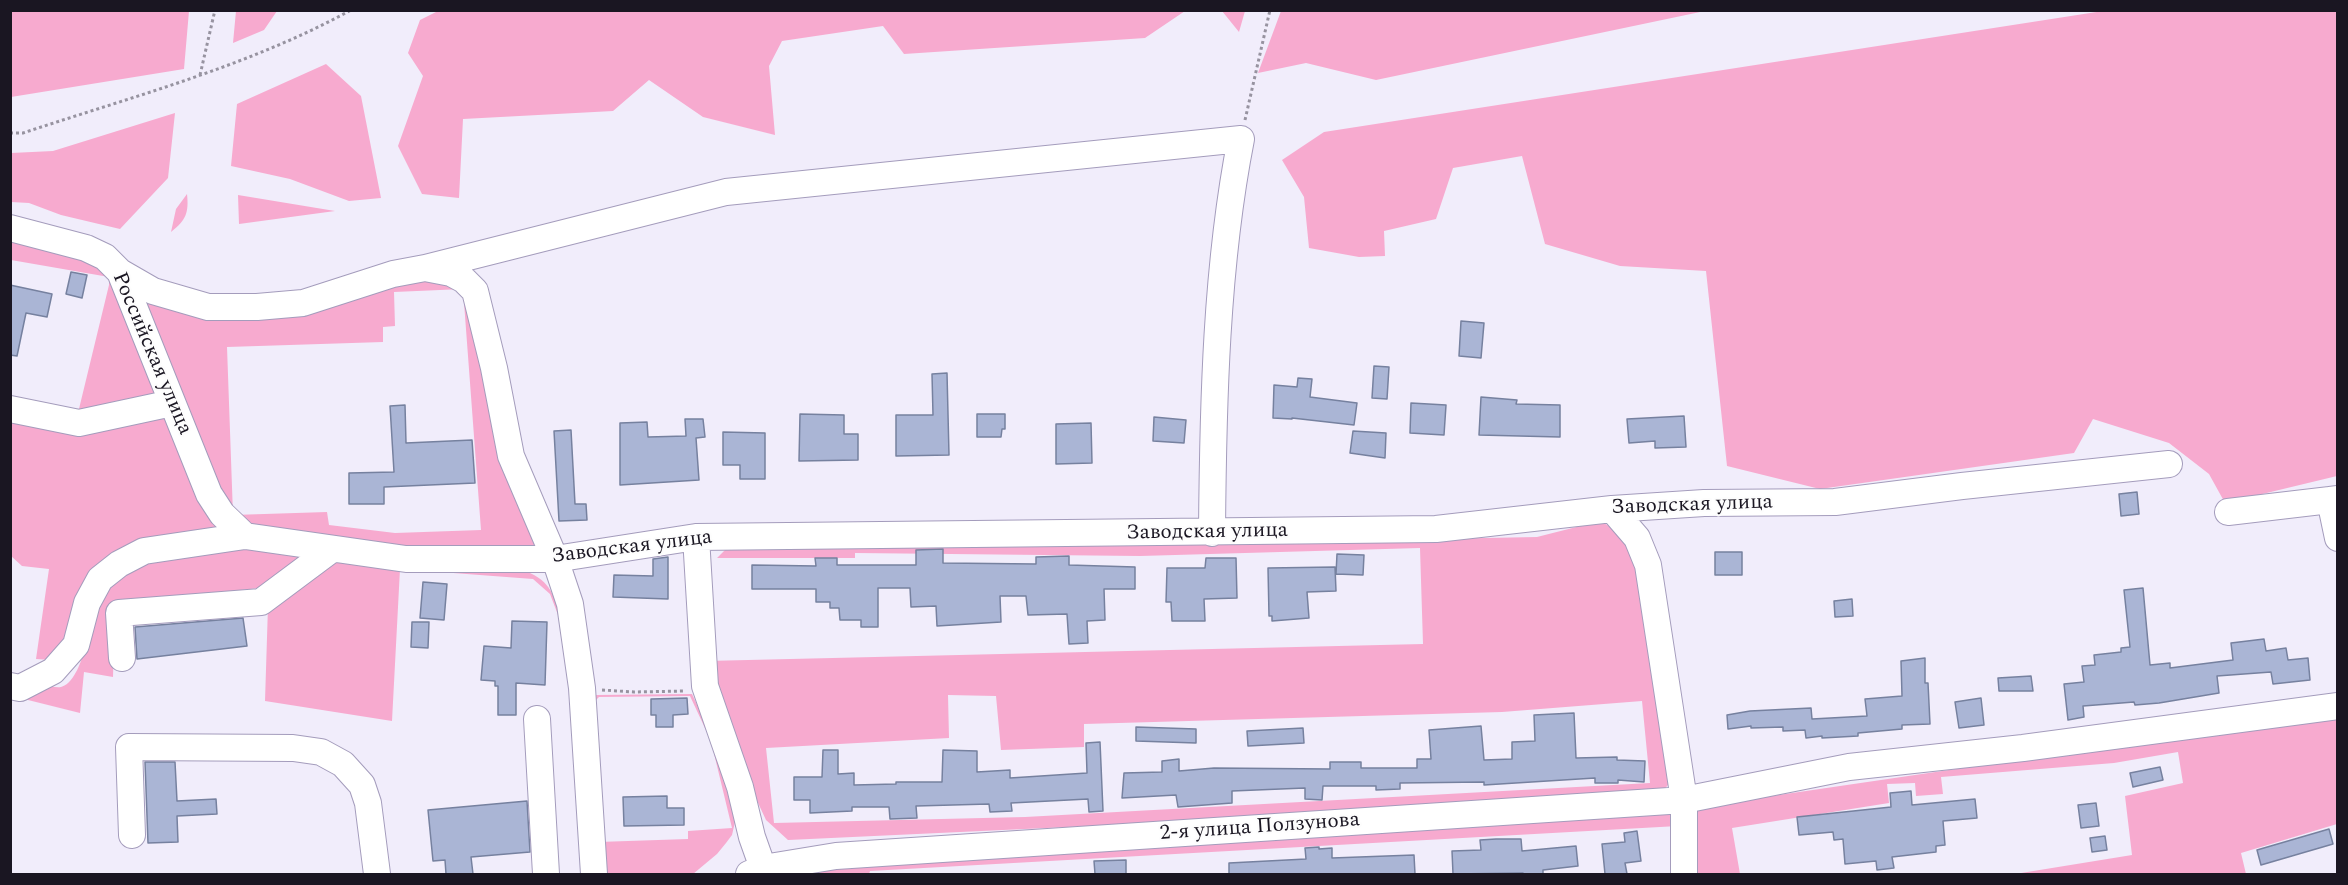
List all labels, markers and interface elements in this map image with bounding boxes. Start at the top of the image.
street label: Российская улица [105,269,197,439]
street label: Заводская улица [1611,491,1773,521]
street label: Заводская улица [1126,519,1288,547]
street label: Заводская улица [550,526,714,570]
street label: 2-я улица Ползунова [1159,808,1361,848]

